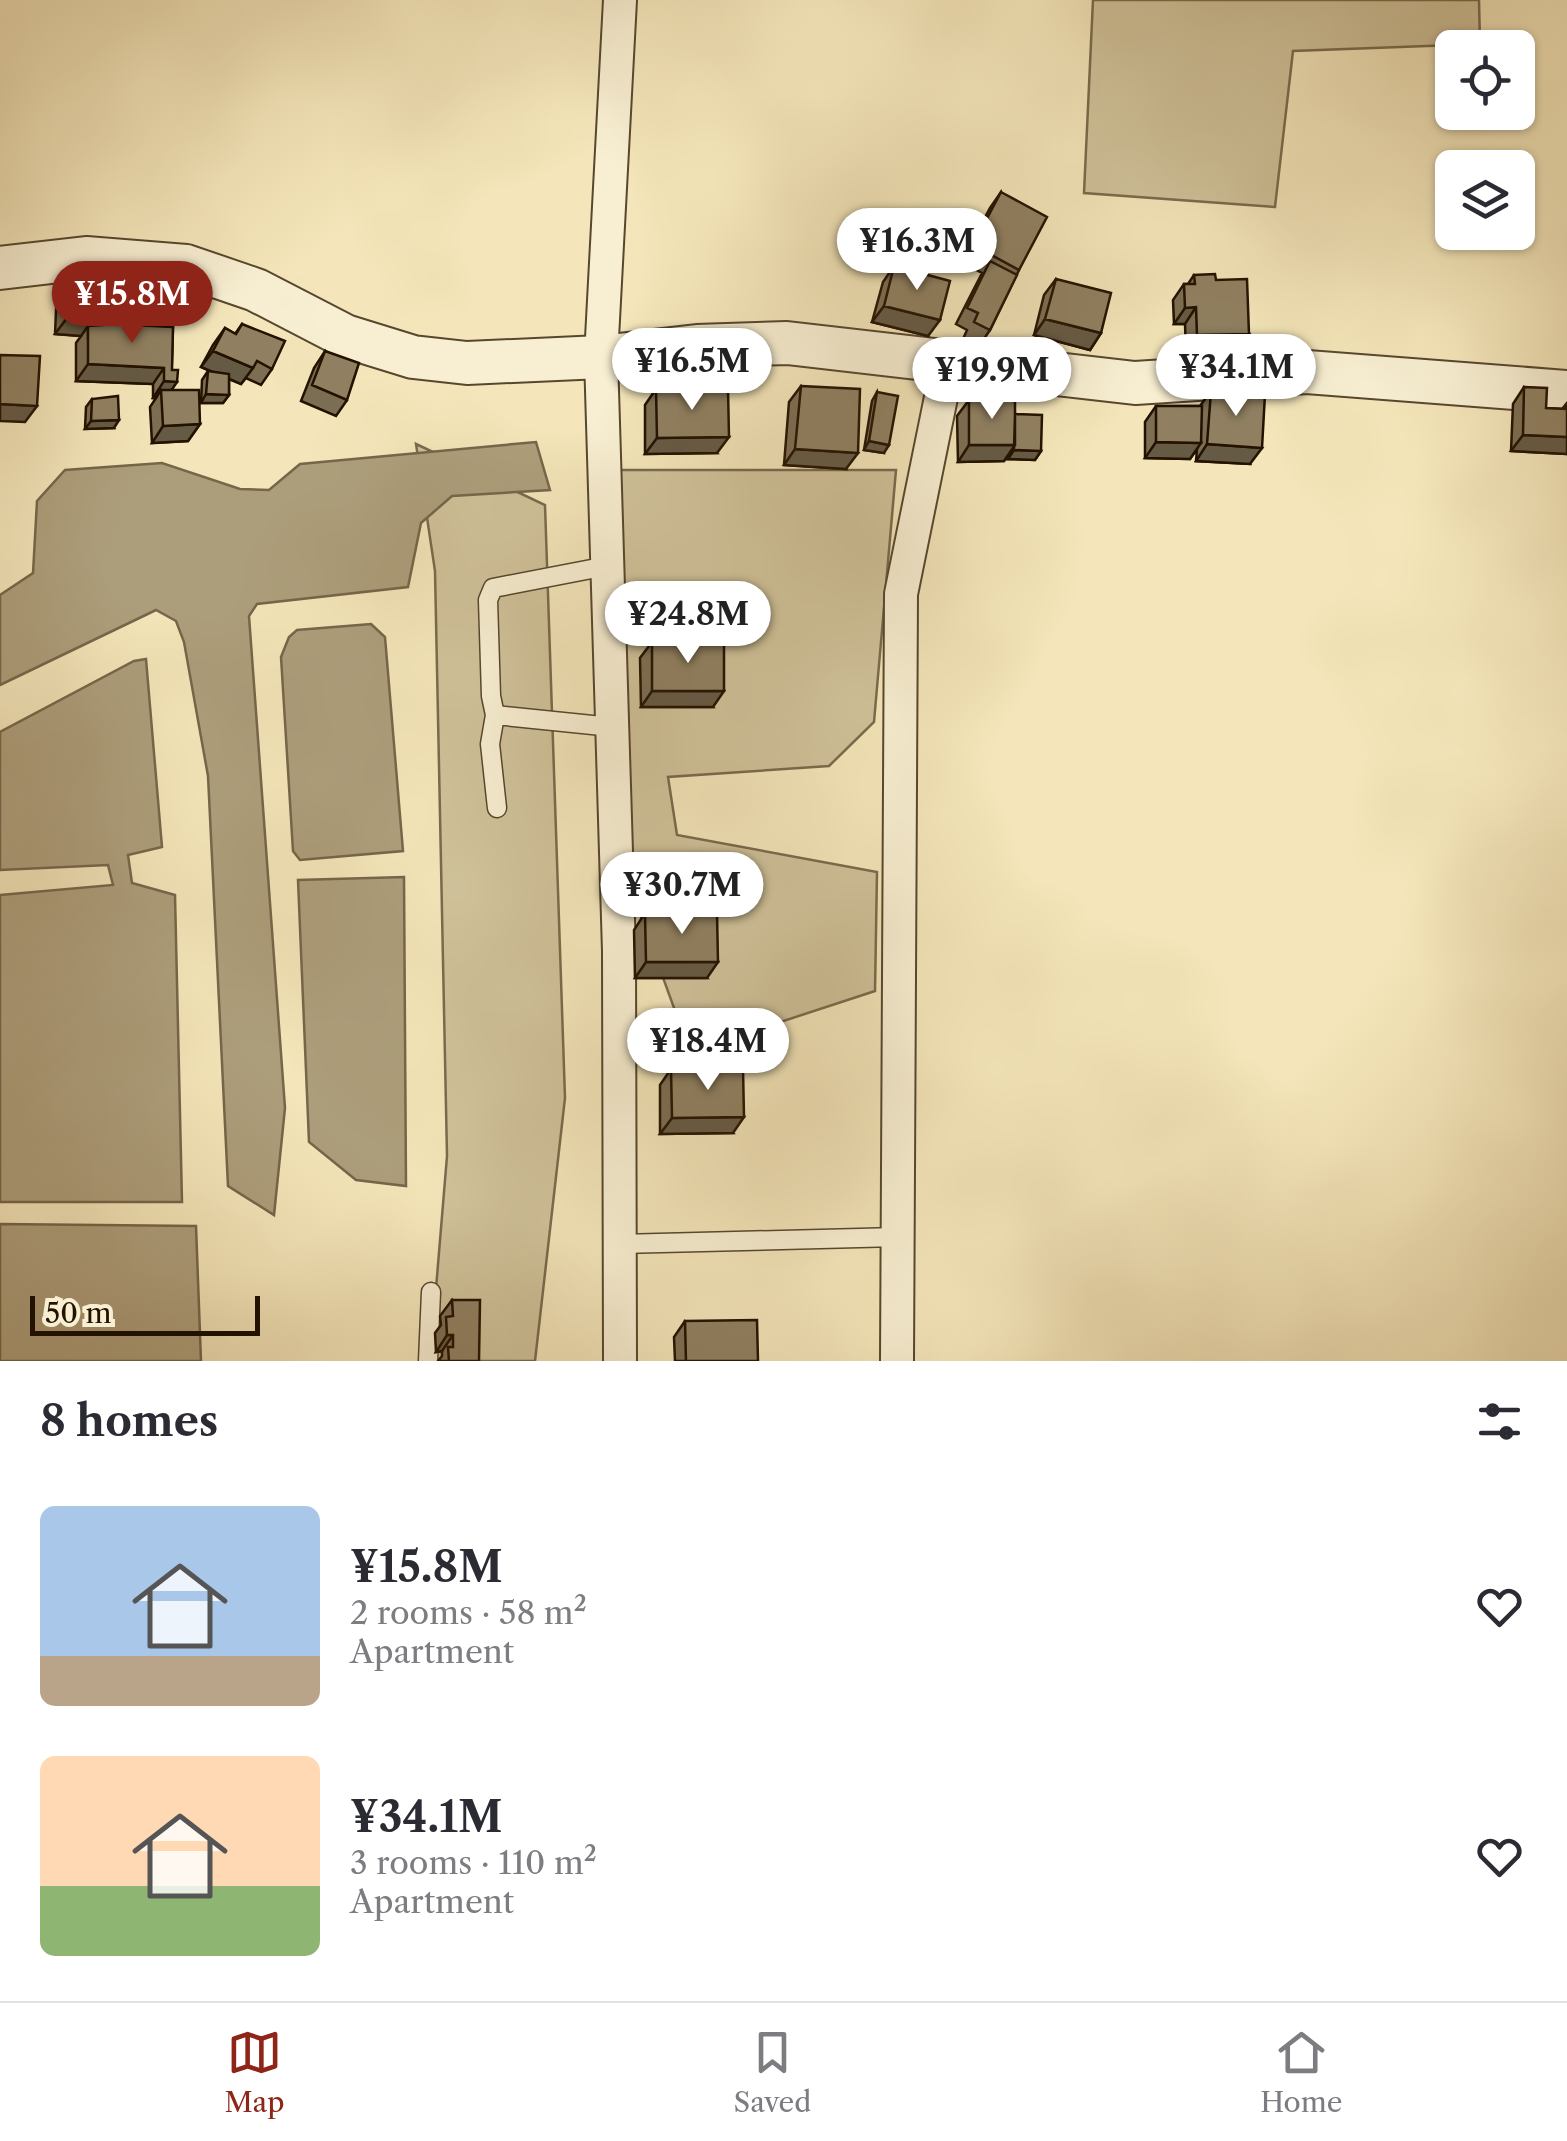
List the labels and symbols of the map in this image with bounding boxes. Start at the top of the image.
pin: ¥16.3M [836,208,998,293]
pin: ¥15.8M [51,261,213,346]
pin: ¥16.5M [611,328,773,413]
pin: ¥34.1M [1155,334,1317,419]
pin: ¥19.9M [911,337,1073,422]
pin: ¥24.8M [607,581,769,666]
pin: ¥30.7M [601,852,763,937]
pin: ¥18.4M [627,1008,789,1093]
scale bar [30,1291,260,1336]

